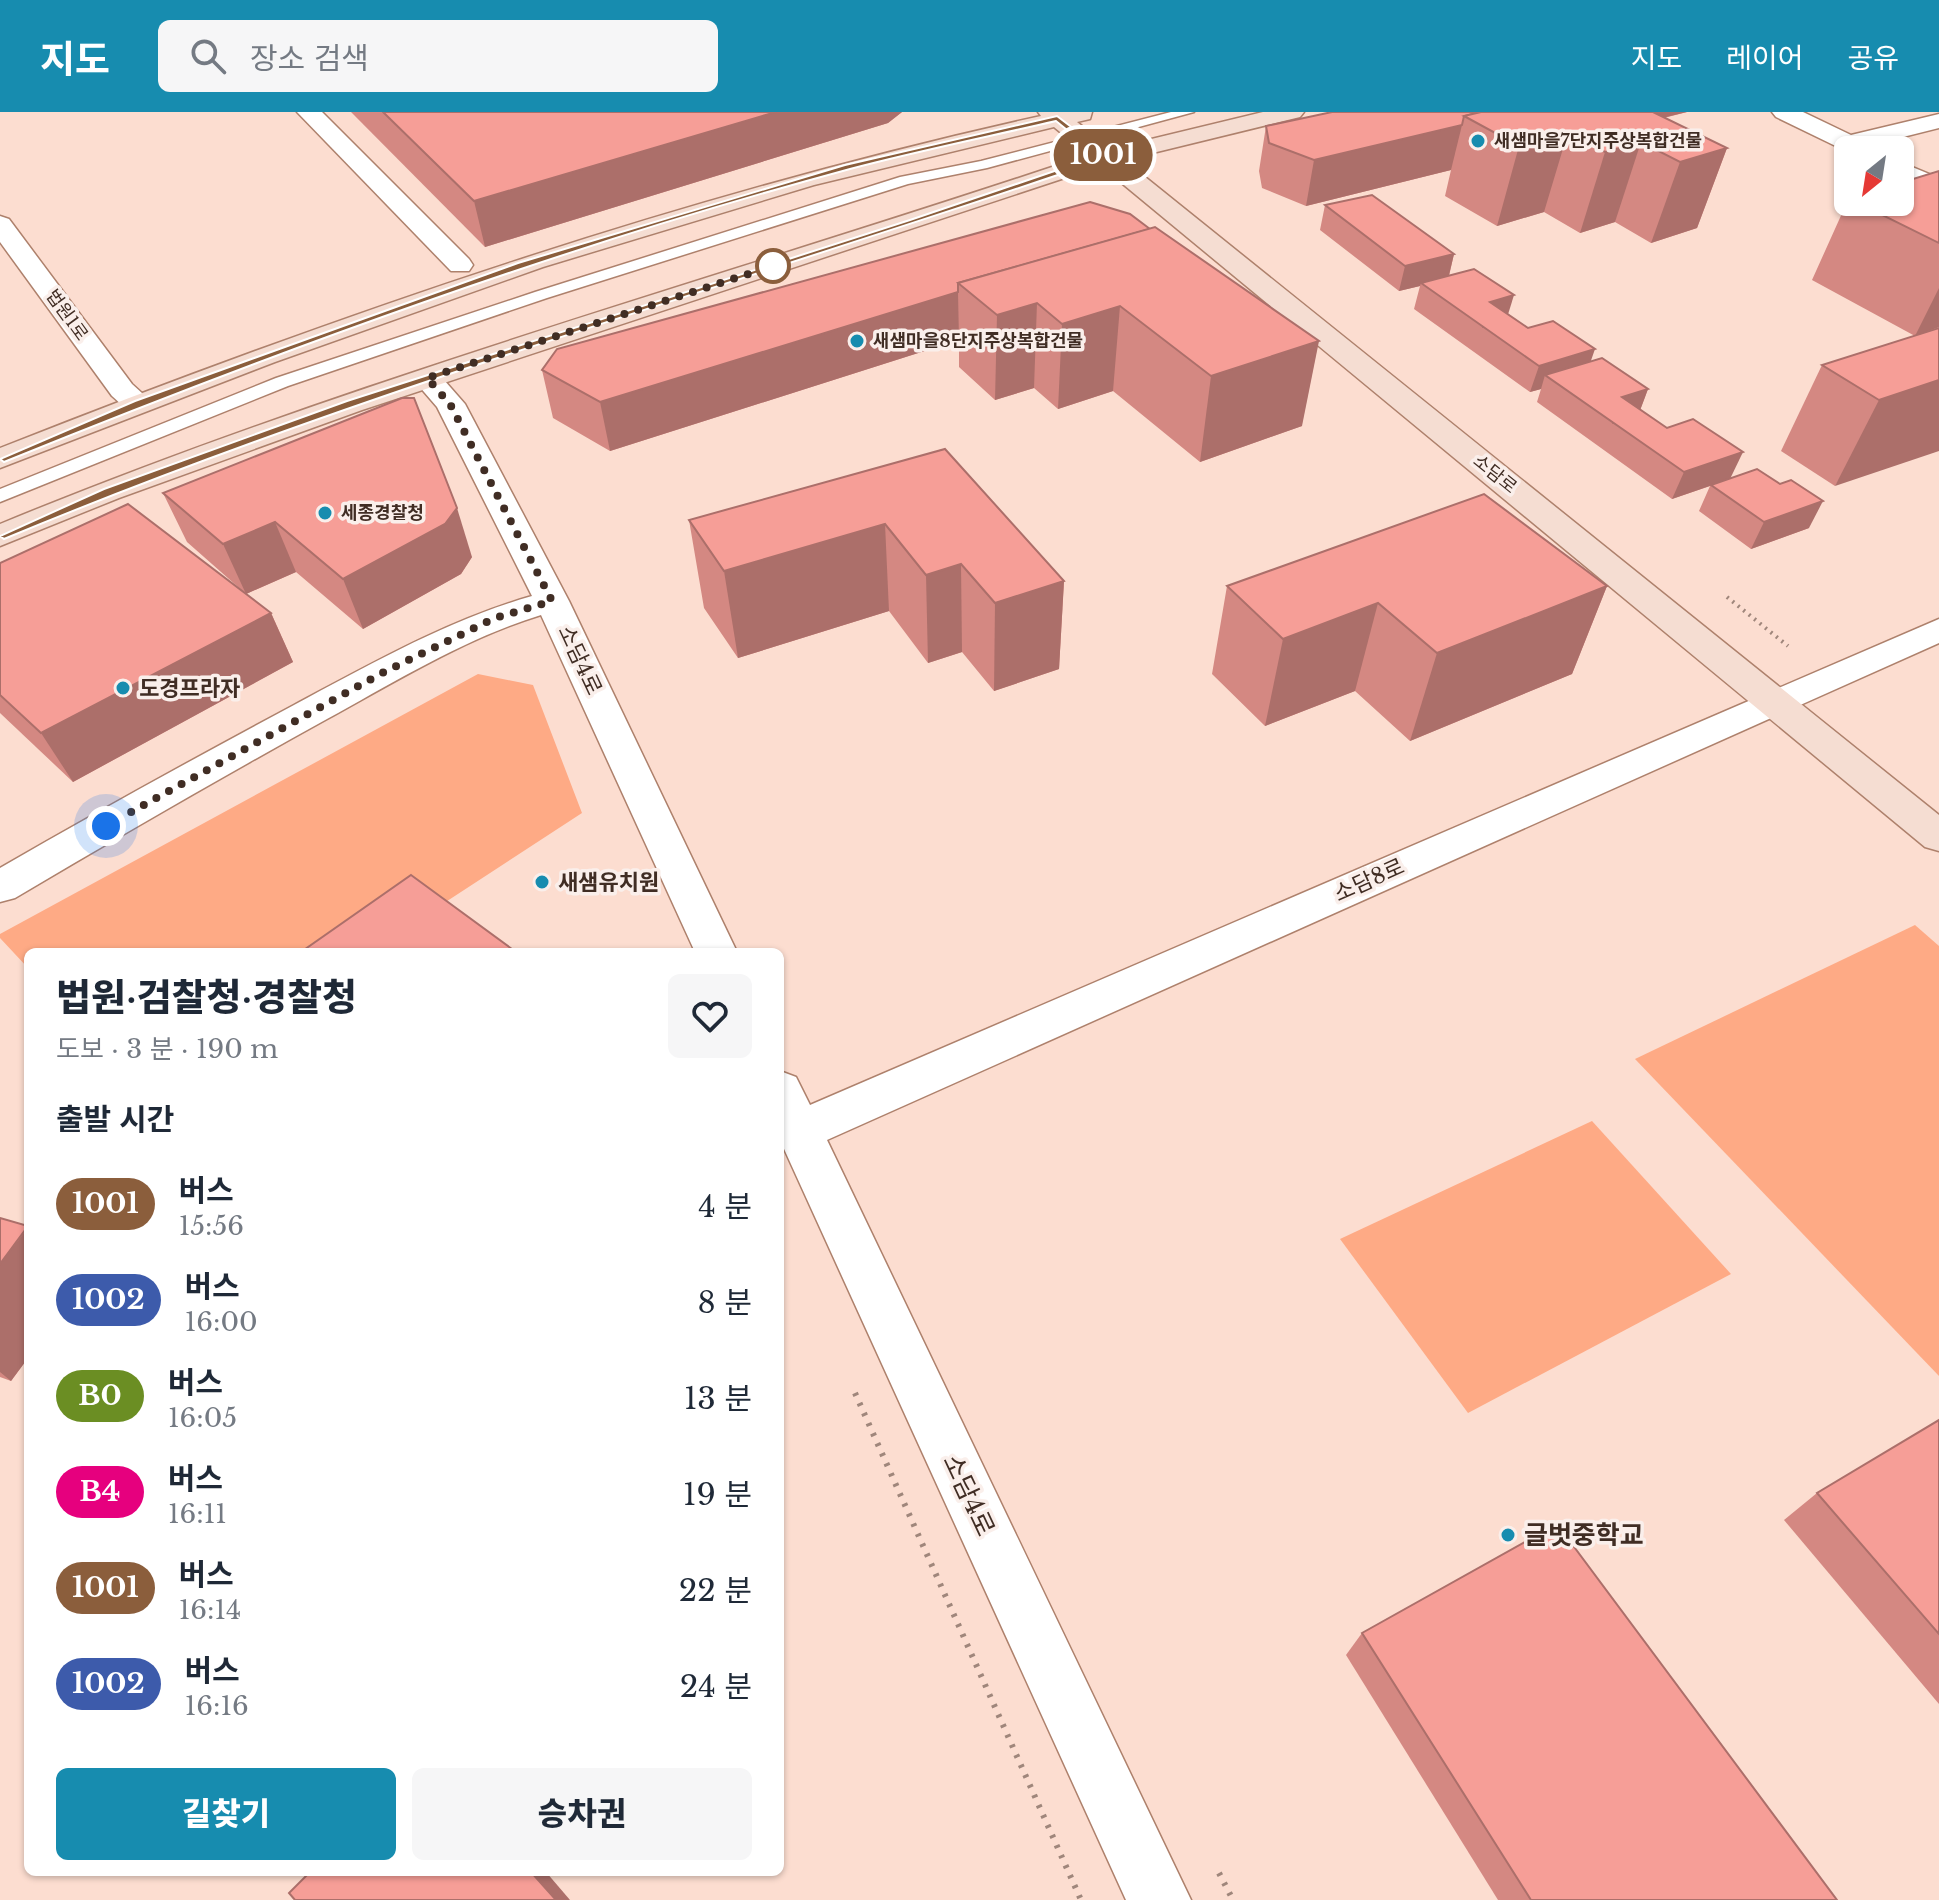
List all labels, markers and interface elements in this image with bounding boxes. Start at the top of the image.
search box [158,20,718,92]
icon: search [186,34,230,78]
text: 지도 [40,36,110,83]
text: 장소 검색 [250,40,369,77]
text: 지도 [1631,41,1682,76]
text: 레이어 [1726,41,1803,76]
text: 공유 [1847,41,1899,76]
line badge: 1001 [1047,129,1159,181]
place label: 새샘마을7단지주상복합건물 [1494,130,1702,152]
marker: 새샘마을7단지주상복합건물 [1469,132,1487,150]
north arrow [1834,136,1914,216]
map controls [1834,136,1914,216]
text: 1001 [1070,137,1136,172]
unlabelled marker [756,249,790,283]
street label: 법원1로 [41,285,93,345]
place label: 새샘마을8단지주상복합건물 [873,330,1083,352]
marker: 새샘마을8단지주상복합건물 [848,332,866,350]
street label: 소담로 [1469,450,1521,498]
place label: 세종경찰청 [341,502,424,524]
marker: 세종경찰청 [316,504,334,522]
street label: 소담4로 [552,621,608,699]
place label: 도경프라자 [139,675,240,702]
marker: 도경프라자 [114,679,132,697]
your location [86,806,126,846]
street label: 소담8로 [1330,853,1408,907]
place label: 새샘유치원 [558,869,659,896]
marker: 새샘유치원 [533,873,551,891]
text: 법원·검찰청·경찰청 [56,974,357,1021]
button: heart [668,974,752,1058]
text: 도보 · 3 분 · 190 m [56,1033,278,1065]
text: 출발 시간 [56,1101,174,1138]
text: 버스 [179,1172,234,1209]
text: 1001 [72,1186,139,1221]
text: 4 분 [698,1188,752,1225]
text: 15:56 [179,1210,244,1242]
text: 버스 [185,1268,240,1305]
text: 1002 [72,1282,145,1317]
text: 8 분 [698,1284,752,1321]
text: 16:00 [185,1306,258,1338]
text: 버스 [168,1364,223,1401]
text: B0 [78,1378,122,1413]
text: 13 분 [684,1380,752,1417]
text: 16:05 [168,1402,237,1434]
street label: 소담4로 [936,1449,1002,1541]
text: 버스 [168,1460,223,1497]
text: B4 [80,1474,120,1509]
text: 19 분 [683,1476,752,1513]
text: 16:11 [168,1498,227,1530]
place label: 글벗중학교 [1524,1519,1644,1551]
marker: 글벗중학교 [1499,1526,1517,1544]
text: 버스 [179,1556,234,1593]
text: 1001 [72,1570,139,1605]
text: 22 분 [679,1572,752,1609]
text: 16:14 [179,1594,241,1626]
text: 버스 [185,1652,240,1689]
text: 1002 [72,1666,145,1701]
text: 24 분 [680,1668,752,1705]
text: 16:16 [185,1690,249,1722]
button: 길찾기 [56,1768,396,1860]
button: 승차권 [412,1768,752,1860]

